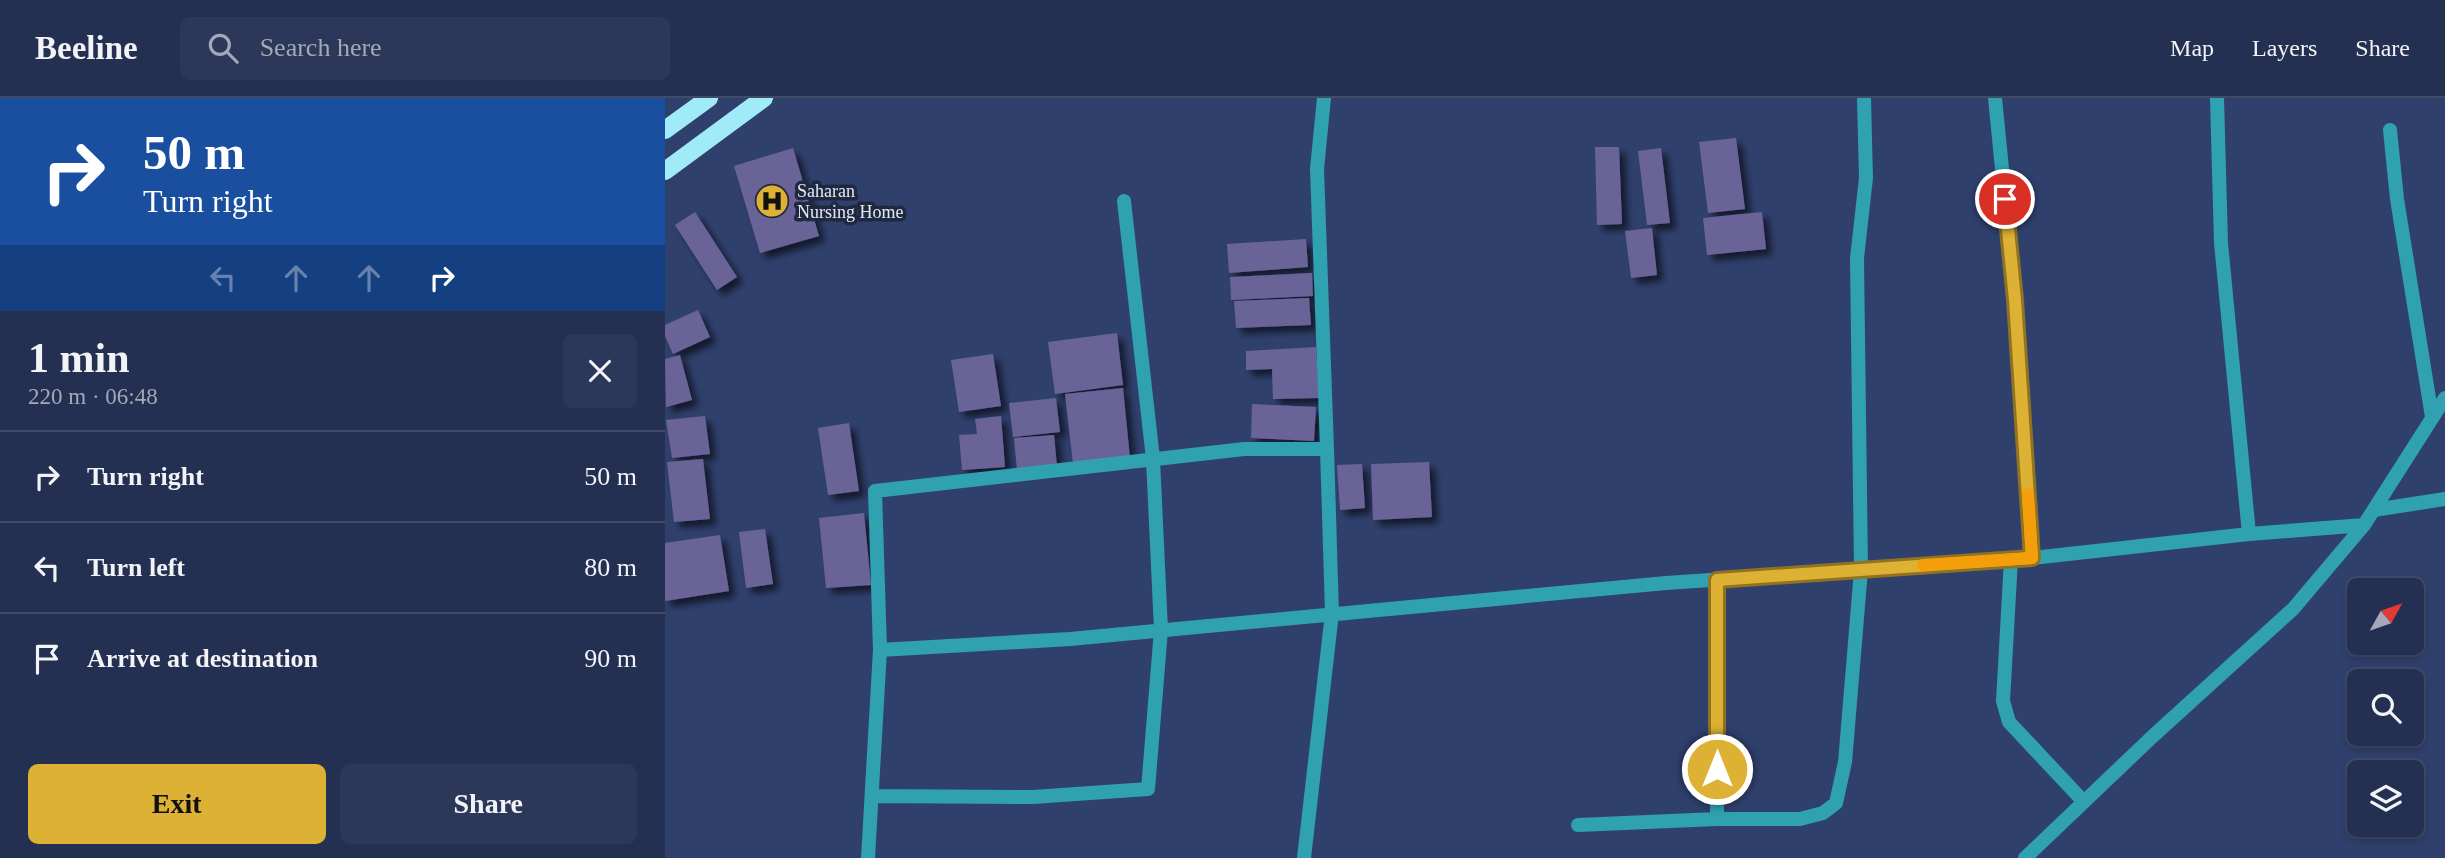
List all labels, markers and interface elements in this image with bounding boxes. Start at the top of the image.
search box [180,17,670,80]
icon: search [204,29,242,67]
text: Beeline [35,30,138,66]
text: Search here [260,33,382,62]
text: Map [2170,35,2214,61]
text: Layers [2252,35,2317,61]
text: Share [2355,35,2410,61]
text: 50 m [143,125,245,180]
icon: right [28,126,119,217]
pin [1975,169,2035,229]
icon: arrive [1986,180,2024,218]
place label: Saharan Nursing Home [797,181,904,222]
hospital icon: Saharan Nursing Home [753,182,791,220]
text: Turn right [143,183,273,219]
icon: left [204,259,242,297]
icon: ahead [277,259,315,297]
icon: ahead [350,259,388,297]
icon: right [423,259,461,297]
button: close [563,334,637,408]
text: 1 min [28,335,130,381]
text: 220 m · 06:48 [28,384,158,409]
icon: right [28,458,66,496]
text: Turn right [87,462,204,491]
text: 50 m [584,462,637,491]
icon: left [28,549,66,587]
text: Turn left [87,553,185,582]
text: 80 m [584,553,637,582]
north arrow [2347,578,2424,654]
map controls [2347,578,2424,837]
icon: arrive [28,640,66,678]
text: Arrive at destination [87,644,318,673]
text: 90 m [584,644,637,673]
button: search [2347,669,2424,746]
position arrow [1680,732,1754,806]
button: layers [2347,760,2424,837]
button: Exit [28,764,326,844]
button: Share [340,764,637,844]

